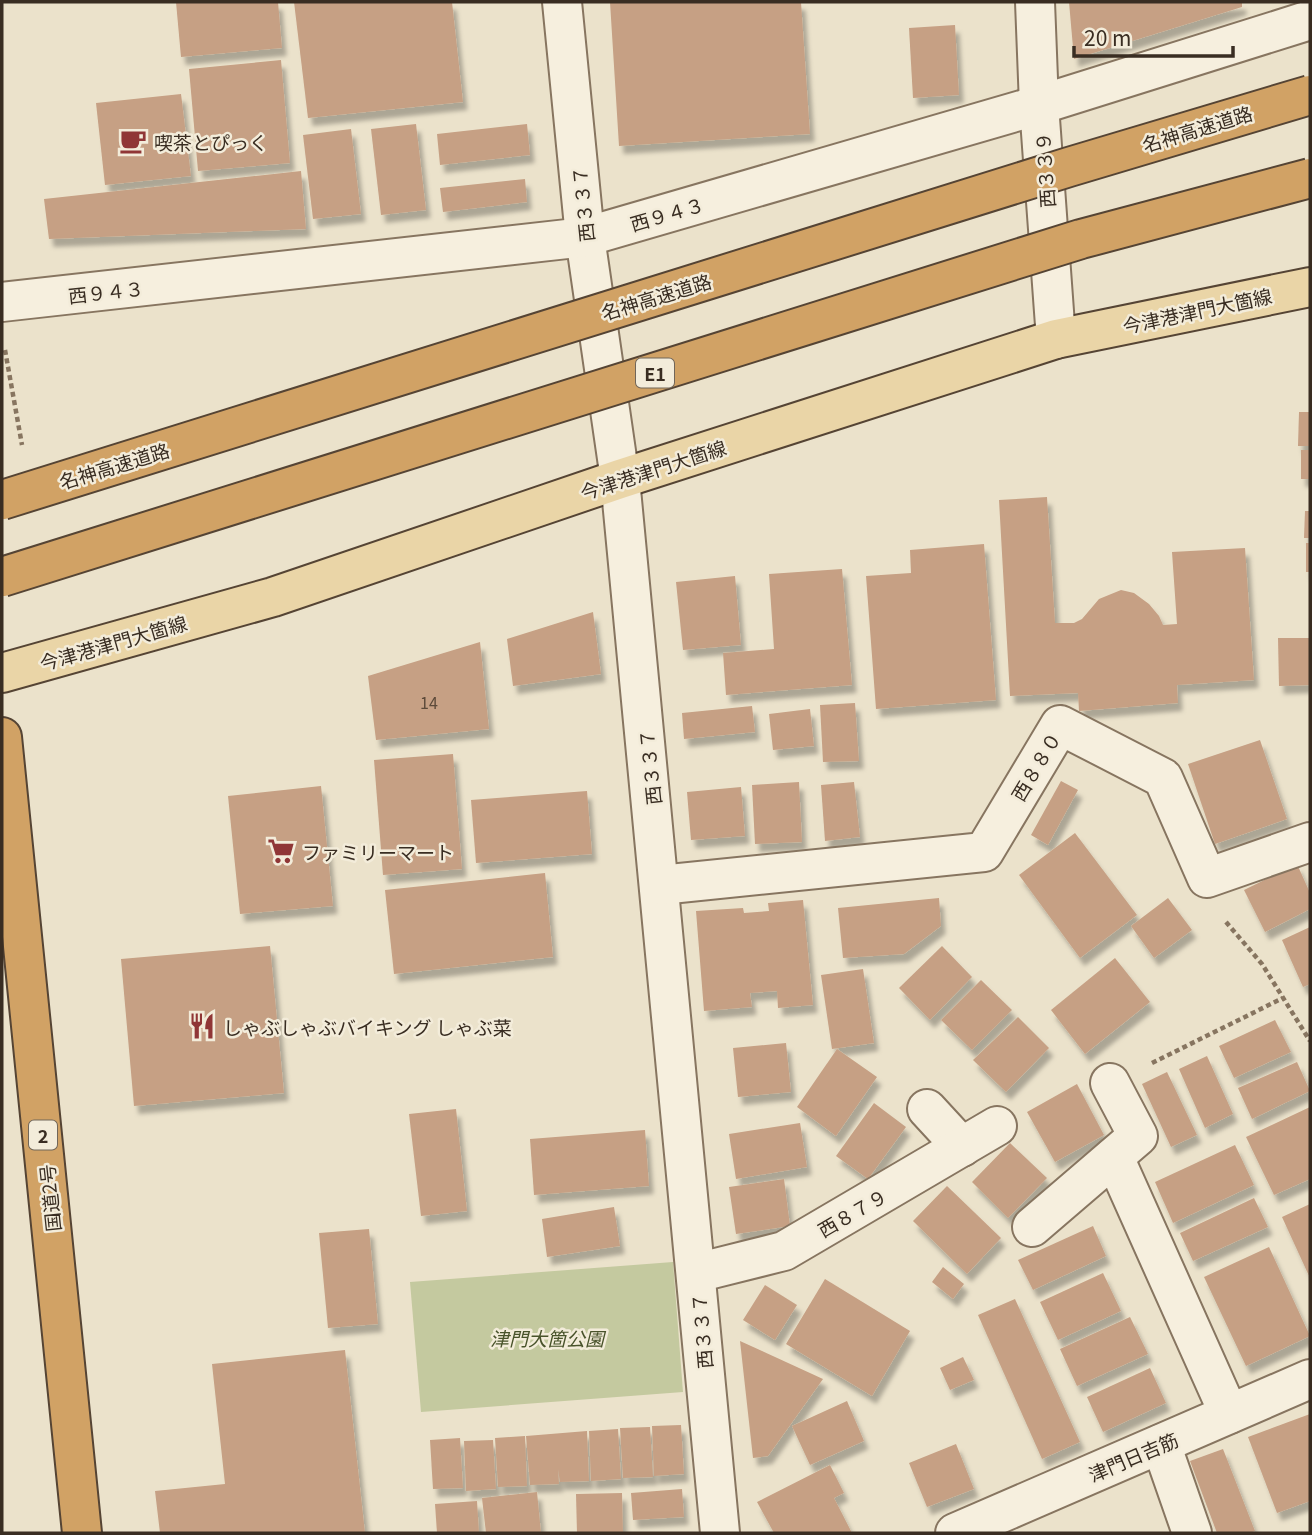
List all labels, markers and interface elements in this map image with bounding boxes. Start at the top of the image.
scale bar [1074,14,1233,58]
text: 20 m [1084,22,1131,52]
street label: 名神高速道路 [1139,98,1255,158]
cafe icon: 喫茶とぴっく [118,126,148,156]
place label: 喫茶とぴっく [154,128,268,155]
street label: 西３３９ [1028,131,1060,209]
street label: 西３３７ [565,165,599,243]
street label: 西９４３ [627,190,707,236]
street label: 名神高速道路 [598,266,714,326]
street label: 西９４３ [67,274,145,308]
street label: 今津港津門大箇線 [1120,281,1274,339]
road number: E1 [636,358,674,388]
street label: 今津港津門大箇線 [577,433,729,505]
street label: 名神高速道路 [56,435,172,495]
street label: 今津港津門大箇線 [36,608,190,676]
house number: 14 [420,690,438,714]
street label: 西８８０ [1004,726,1066,806]
street label: 西３３７ [632,728,666,806]
supermarket icon: ファミリーマート [266,836,296,866]
place label: ファミリーマート [302,838,454,865]
restaurant icon: しゃぶしゃぶバイキング しゃぶ菜 [187,1011,217,1041]
place label: しゃぶしゃぶバイキング しゃぶ菜 [223,1013,512,1040]
road number: 2 [29,1120,57,1150]
street label: 国道2号 [32,1163,66,1233]
street label: 西８７９ [812,1181,892,1243]
street label: 西３３７ [684,1292,718,1370]
park label: 津門大箇公園 [490,1324,607,1351]
street label: 津門日吉筋 [1084,1425,1182,1487]

